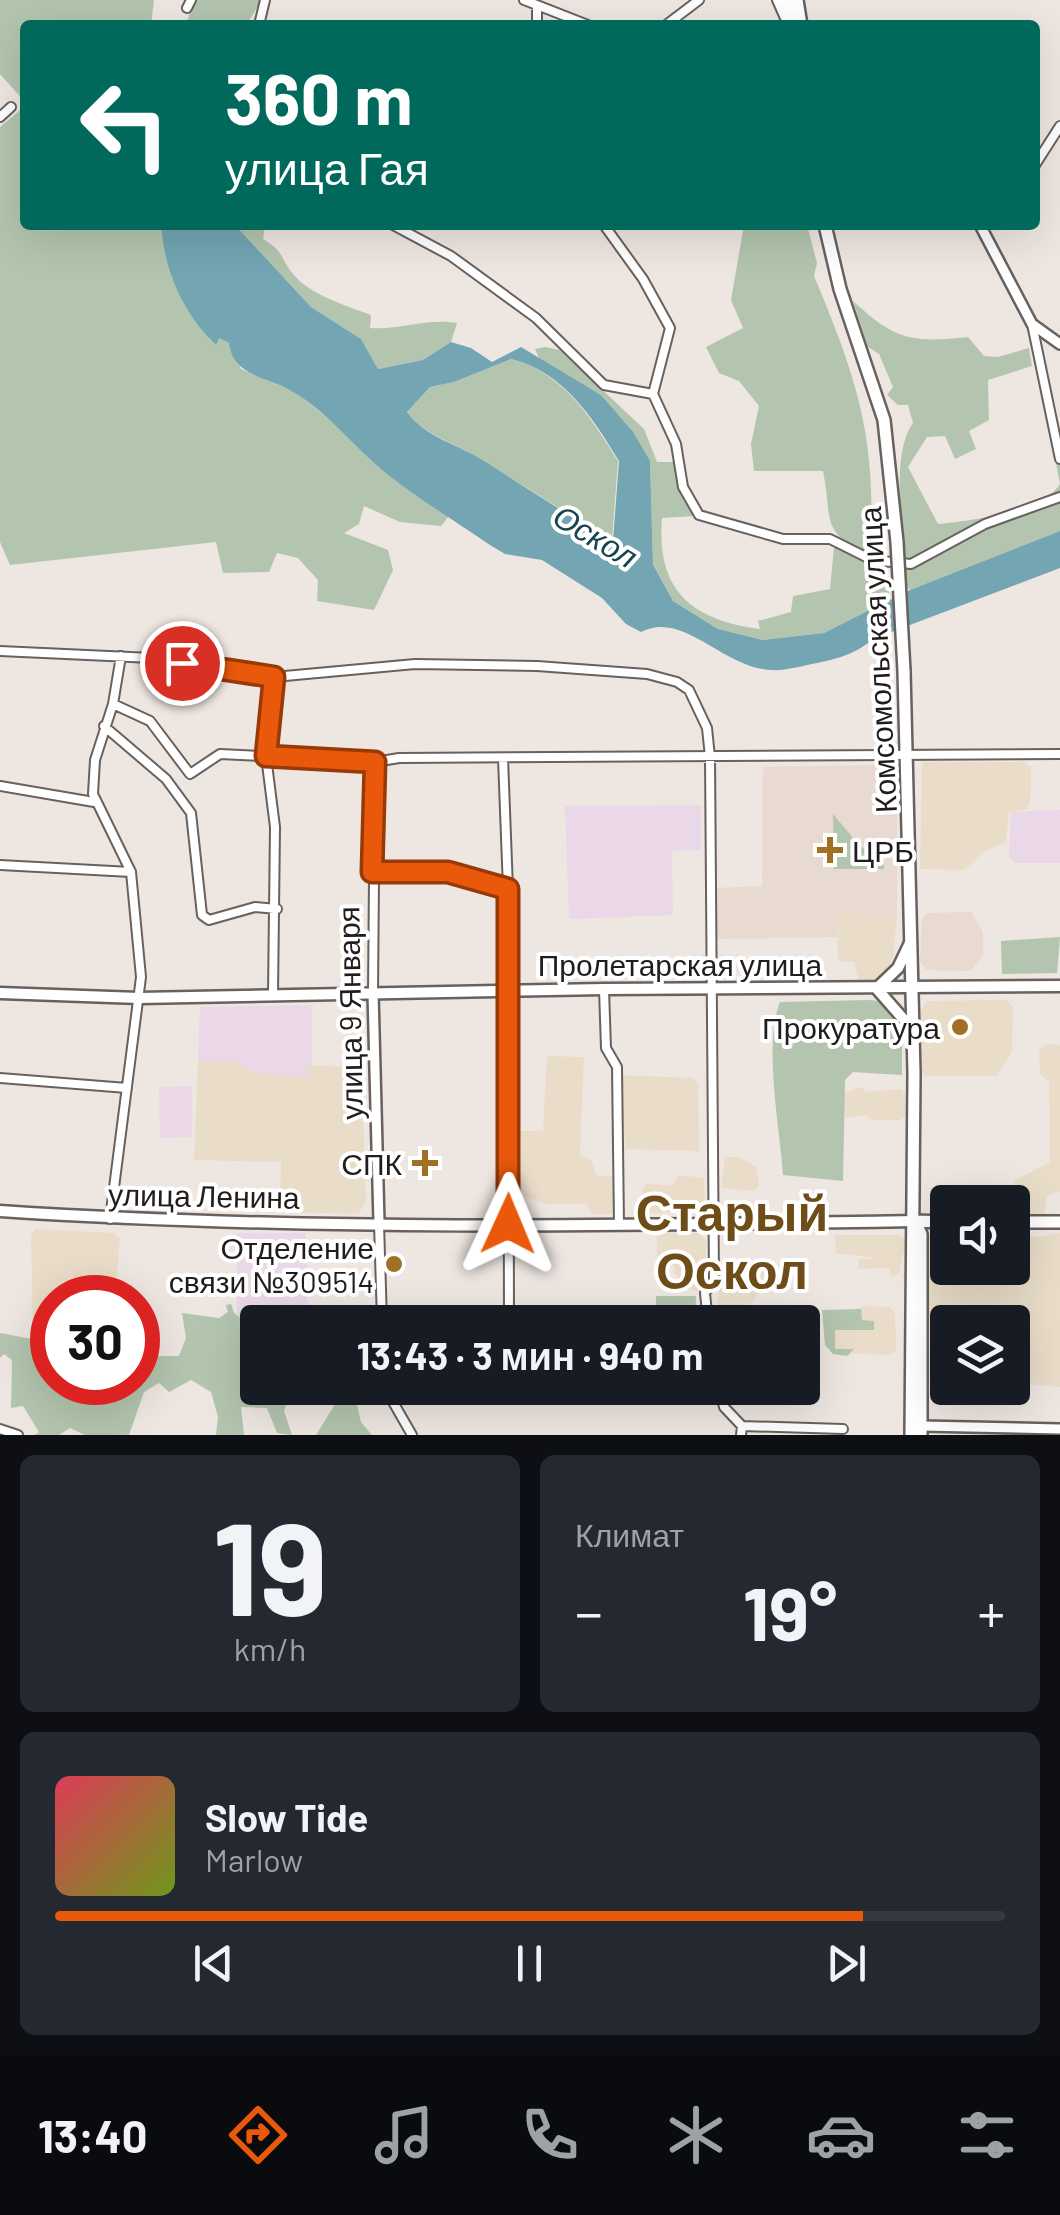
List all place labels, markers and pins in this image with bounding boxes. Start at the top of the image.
pin [140,621,225,706]
place label: ЦРБ [852,832,914,868]
marker: ЦРБ [817,837,843,863]
place label: Прокуратура [762,1009,940,1045]
marker: Прокуратура [949,1016,971,1038]
place label: СПК [341,1145,403,1181]
marker: СПК [412,1150,438,1176]
place label: Отделение связи №309514 [169,1229,374,1299]
marker: Отделение связи №309514 [383,1253,405,1275]

